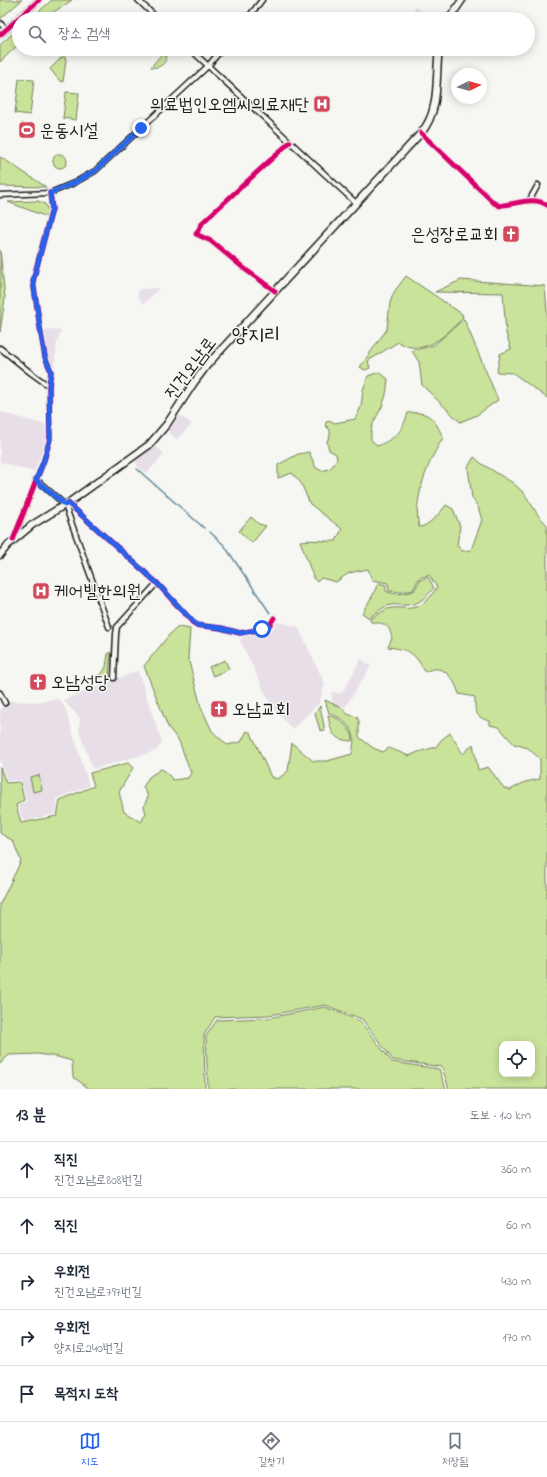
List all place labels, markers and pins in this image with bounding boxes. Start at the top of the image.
place label: 의료법인오엠씨의료재단 [150,93,310,119]
hospital icon: 의료법인오엠씨의료재단 [312,94,332,114]
place label: 운동시설 [40,119,98,145]
sports icon: 운동시설 [17,120,37,140]
place label: 은성장로교회 [411,223,498,249]
church icon: 은성장로교회 [501,224,521,244]
place label: 케어빌한의원 [54,580,141,606]
hospital icon: 케어빌한의원 [31,581,51,601]
place label: 오남성당 [51,671,109,697]
church icon: 오남성당 [28,672,48,692]
place label: 오남교회 [232,698,290,724]
church icon: 오남교회 [209,699,229,719]

